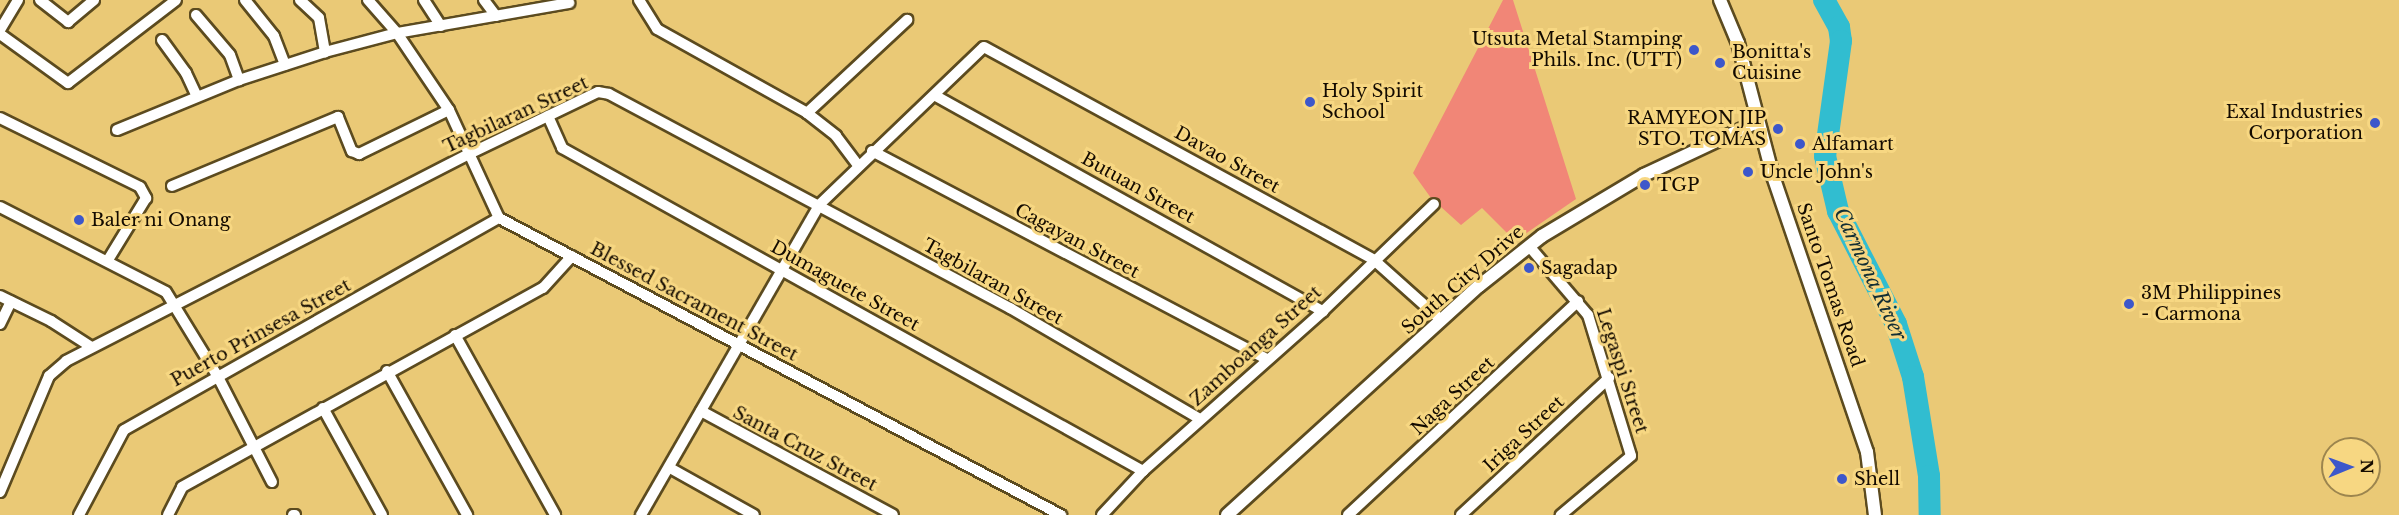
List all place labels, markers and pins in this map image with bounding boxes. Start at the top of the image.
place label: Utsuta Metal Stamping Phils. Inc. (UTT) [1472,29,1682,72]
place label: Bonitta's Cuisine [1732,42,1811,84]
marker: Utsuta Metal Stamping Phils. Inc. (UTT) [1687,43,1701,57]
marker: Bonitta's Cuisine [1713,56,1727,70]
place label: Holy Spirit School [1322,81,1424,124]
marker: Holy Spirit School [1303,95,1317,109]
place label: Exal Industries Corporation [2226,102,2363,144]
place label: RAMYEON JIP STO. TOMAS [1627,108,1766,150]
marker: Exal Industries Corporation [2368,116,2382,130]
marker: RAMYEON JIP STO. TOMAS [1771,122,1785,136]
place label: Alfamart [1812,133,1894,155]
marker: Alfamart [1793,137,1807,151]
place label: Uncle John's [1760,161,1873,183]
marker: Uncle John's [1741,165,1755,179]
place label: TGP [1657,174,1699,196]
marker: TGP [1638,178,1652,192]
place label: Baler ni Onang [91,209,231,231]
marker: Baler ni Onang [72,213,86,227]
place label: Sagadap [1541,257,1618,279]
marker: Sagadap [1522,261,1536,275]
place label: 3M Philippines - Carmona [2141,283,2281,326]
marker: 3M Philippines - Carmona [2122,297,2136,311]
place label: Shell [1854,468,1900,490]
marker: Shell [1835,472,1849,486]

